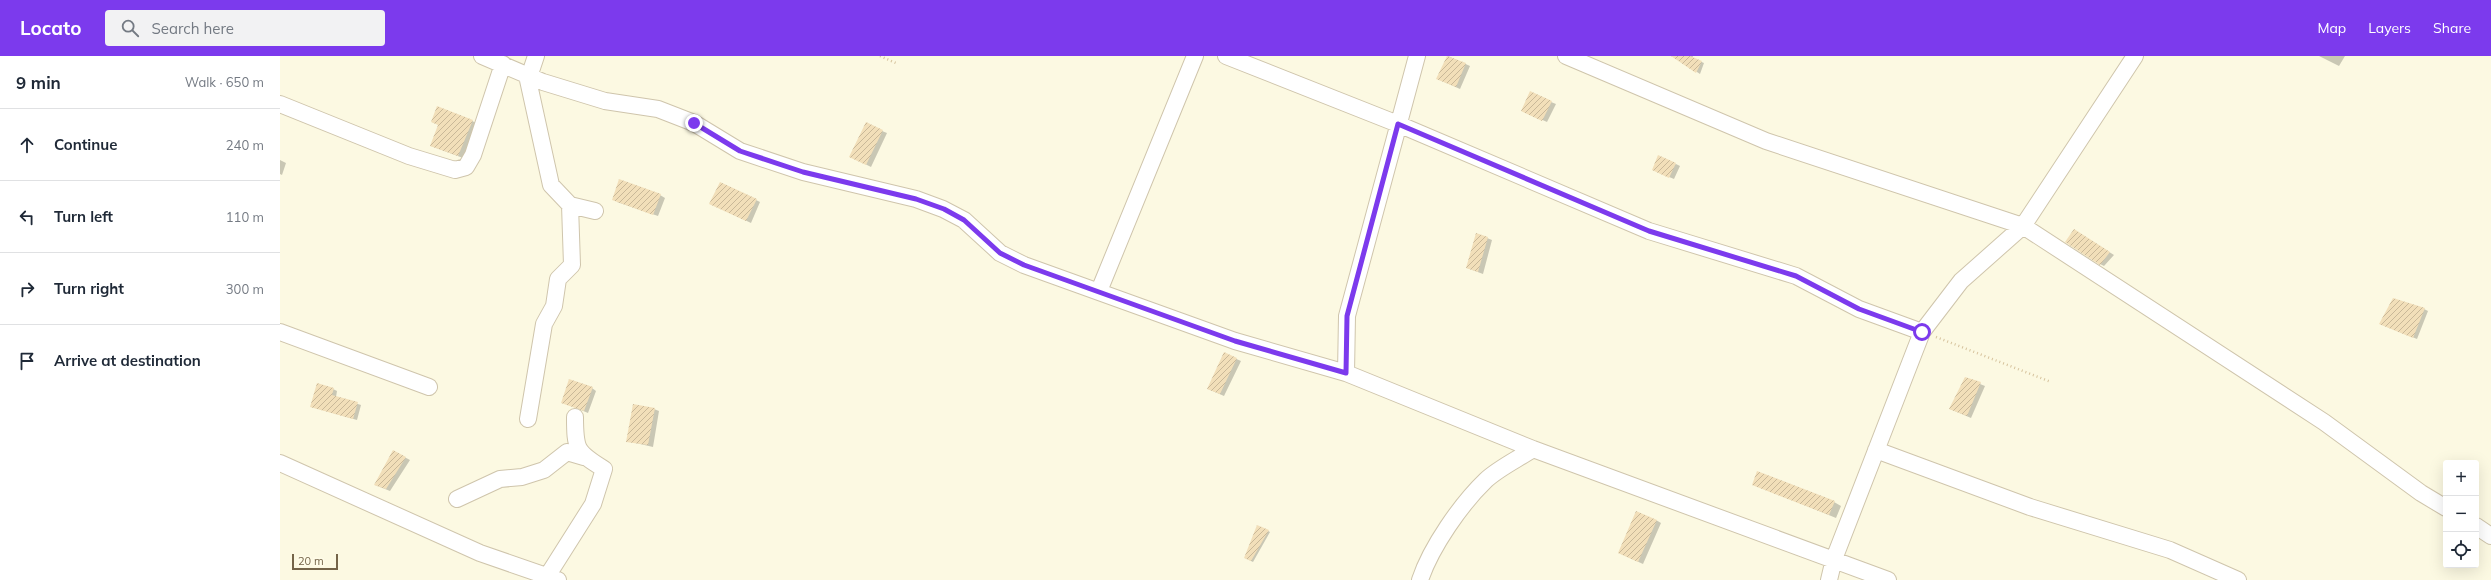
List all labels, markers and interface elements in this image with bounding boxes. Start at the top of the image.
search box [105,10,385,46]
text: Locato [20,16,81,40]
icon: search [119,17,141,39]
text: Search here [151,19,234,38]
text: Map [2317,19,2346,37]
text: Layers [2368,19,2411,37]
text: Share [2433,19,2471,37]
text: 9 min [16,72,61,93]
text: Walk · 650 m [185,74,264,90]
route end [685,114,703,132]
icon: ahead [16,134,38,156]
text: Continue [54,135,117,154]
text: 240 m [226,137,264,153]
icon: left [16,206,38,228]
text: Turn left [54,207,113,226]
text: 110 m [226,209,264,225]
icon: right [16,278,38,300]
text: Turn right [54,279,124,298]
text: 300 m [226,281,264,297]
route start [1913,323,1931,341]
icon: arrive [16,350,38,372]
text: Arrive at destination [54,351,201,370]
map controls [2443,460,2479,568]
button: + [2443,460,2479,496]
button: − [2443,496,2479,532]
button: locate [2443,532,2479,568]
scale bar [292,552,338,571]
text: 20 m [298,554,324,568]

